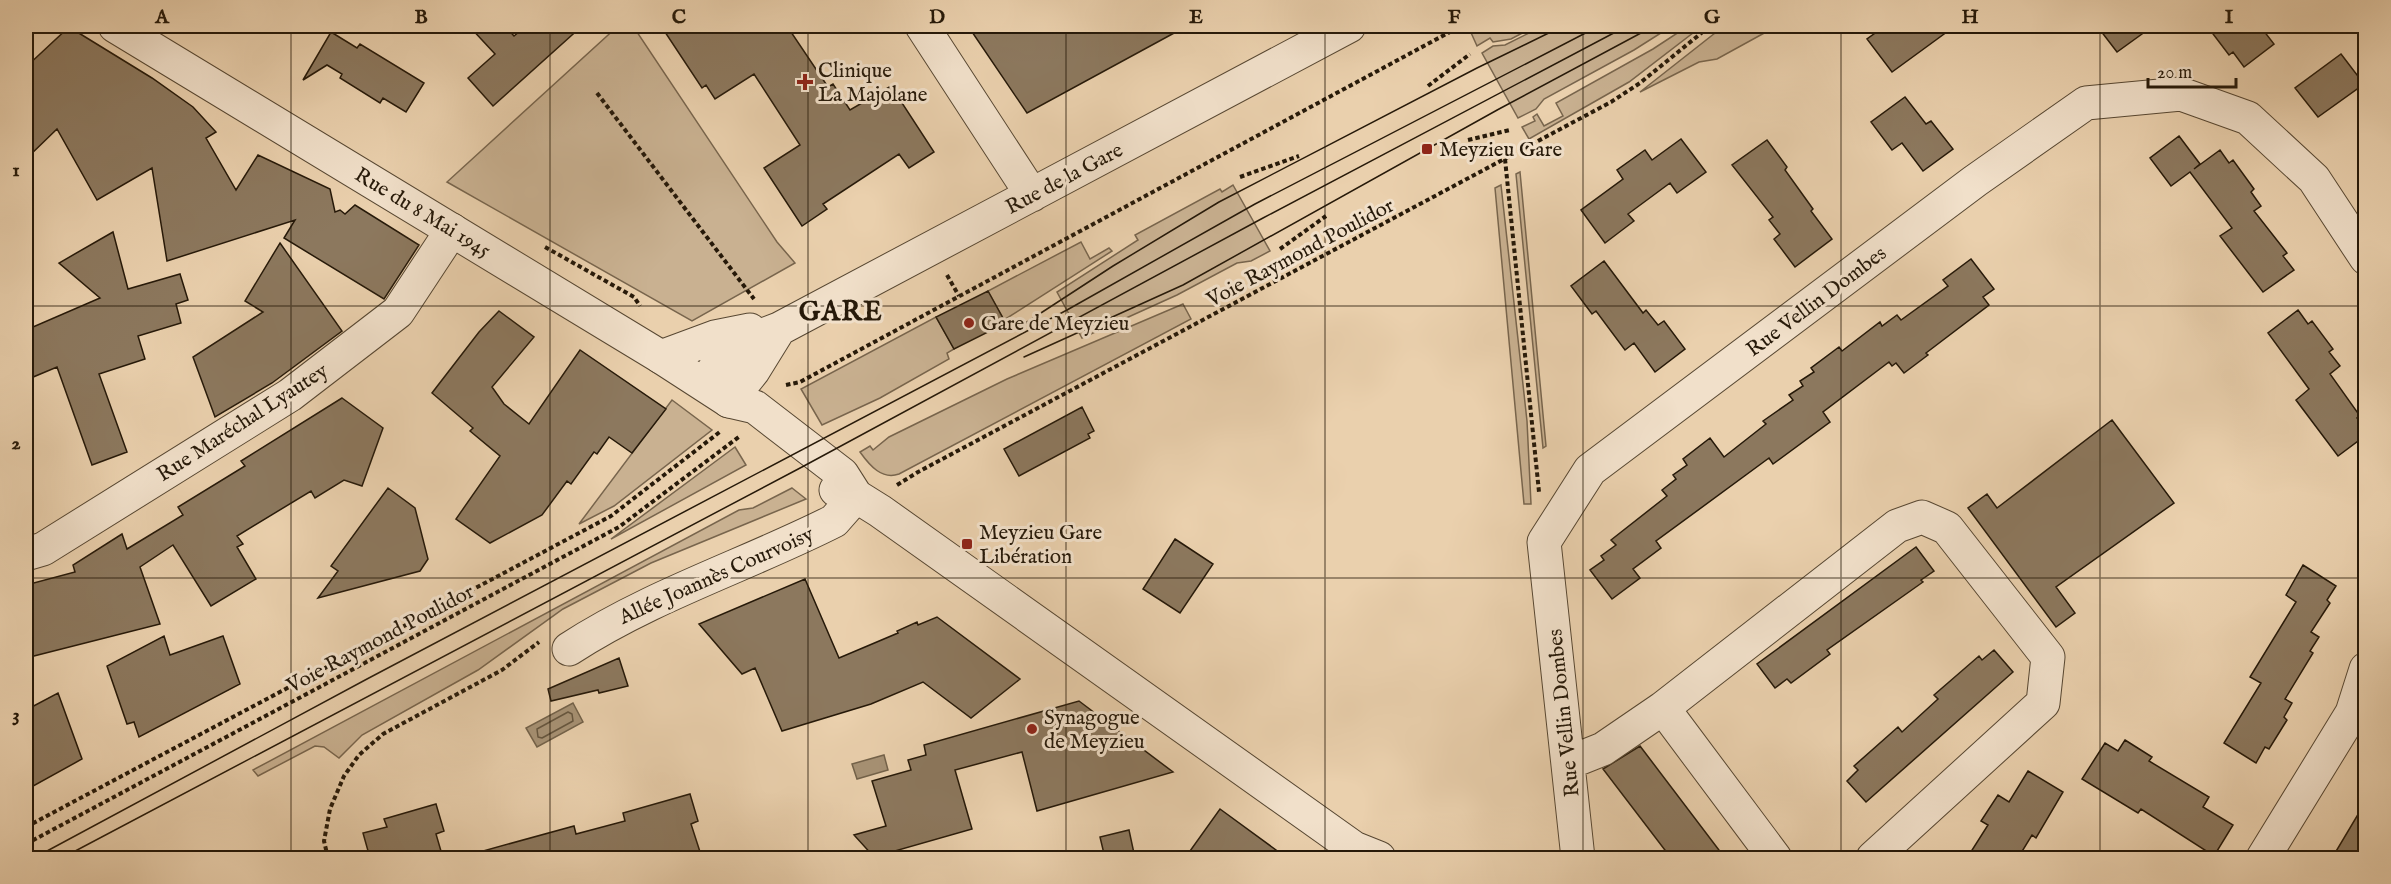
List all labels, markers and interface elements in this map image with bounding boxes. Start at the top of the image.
text: A [154,5,170,30]
text: B [414,5,428,30]
text: C [672,5,686,30]
text: D [929,5,945,30]
text: E [1189,5,1203,30]
text: F [1448,5,1461,30]
text: G [1704,5,1721,30]
text: H [1961,5,1979,30]
text: I [2225,5,2234,30]
scale bar [2148,51,2236,89]
place label: Clinique La Majolane [818,58,928,109]
text: 20 m [2157,62,2192,85]
marker: Clinique La Majolane [796,73,814,91]
street label: Rue de la Gare [1001,137,1128,222]
place label: Meyzieu Gare [1439,137,1562,164]
marker: Meyzieu Gare [1420,142,1434,156]
text: 1 [12,158,20,183]
street label: Rue du 8 Mai 1945 [349,162,496,265]
street label: Voie Raymond Poulidor [1201,192,1399,315]
street label: Rue Vellin Dombes [1741,241,1892,364]
district label: GARE [799,296,883,330]
place label: Gare de Meyzieu [981,311,1130,338]
marker: Gare de Meyzieu [962,316,976,330]
street label: Rue Maréchal Lyautey [152,357,334,489]
text: 2 [11,431,21,456]
place label: Meyzieu Gare Libération [979,520,1102,571]
street label: Allée Joannès Courvoisy [614,521,819,632]
marker: Meyzieu Gare Libération [960,537,974,551]
street label: Voie Raymond Poulidor [281,578,479,701]
street label: Rue Vellin Dombes [1542,628,1587,798]
text: 3 [12,703,20,728]
place label: Synagogue de Meyzieu [1044,705,1145,756]
marker: Synagogue de Meyzieu [1025,722,1039,736]

